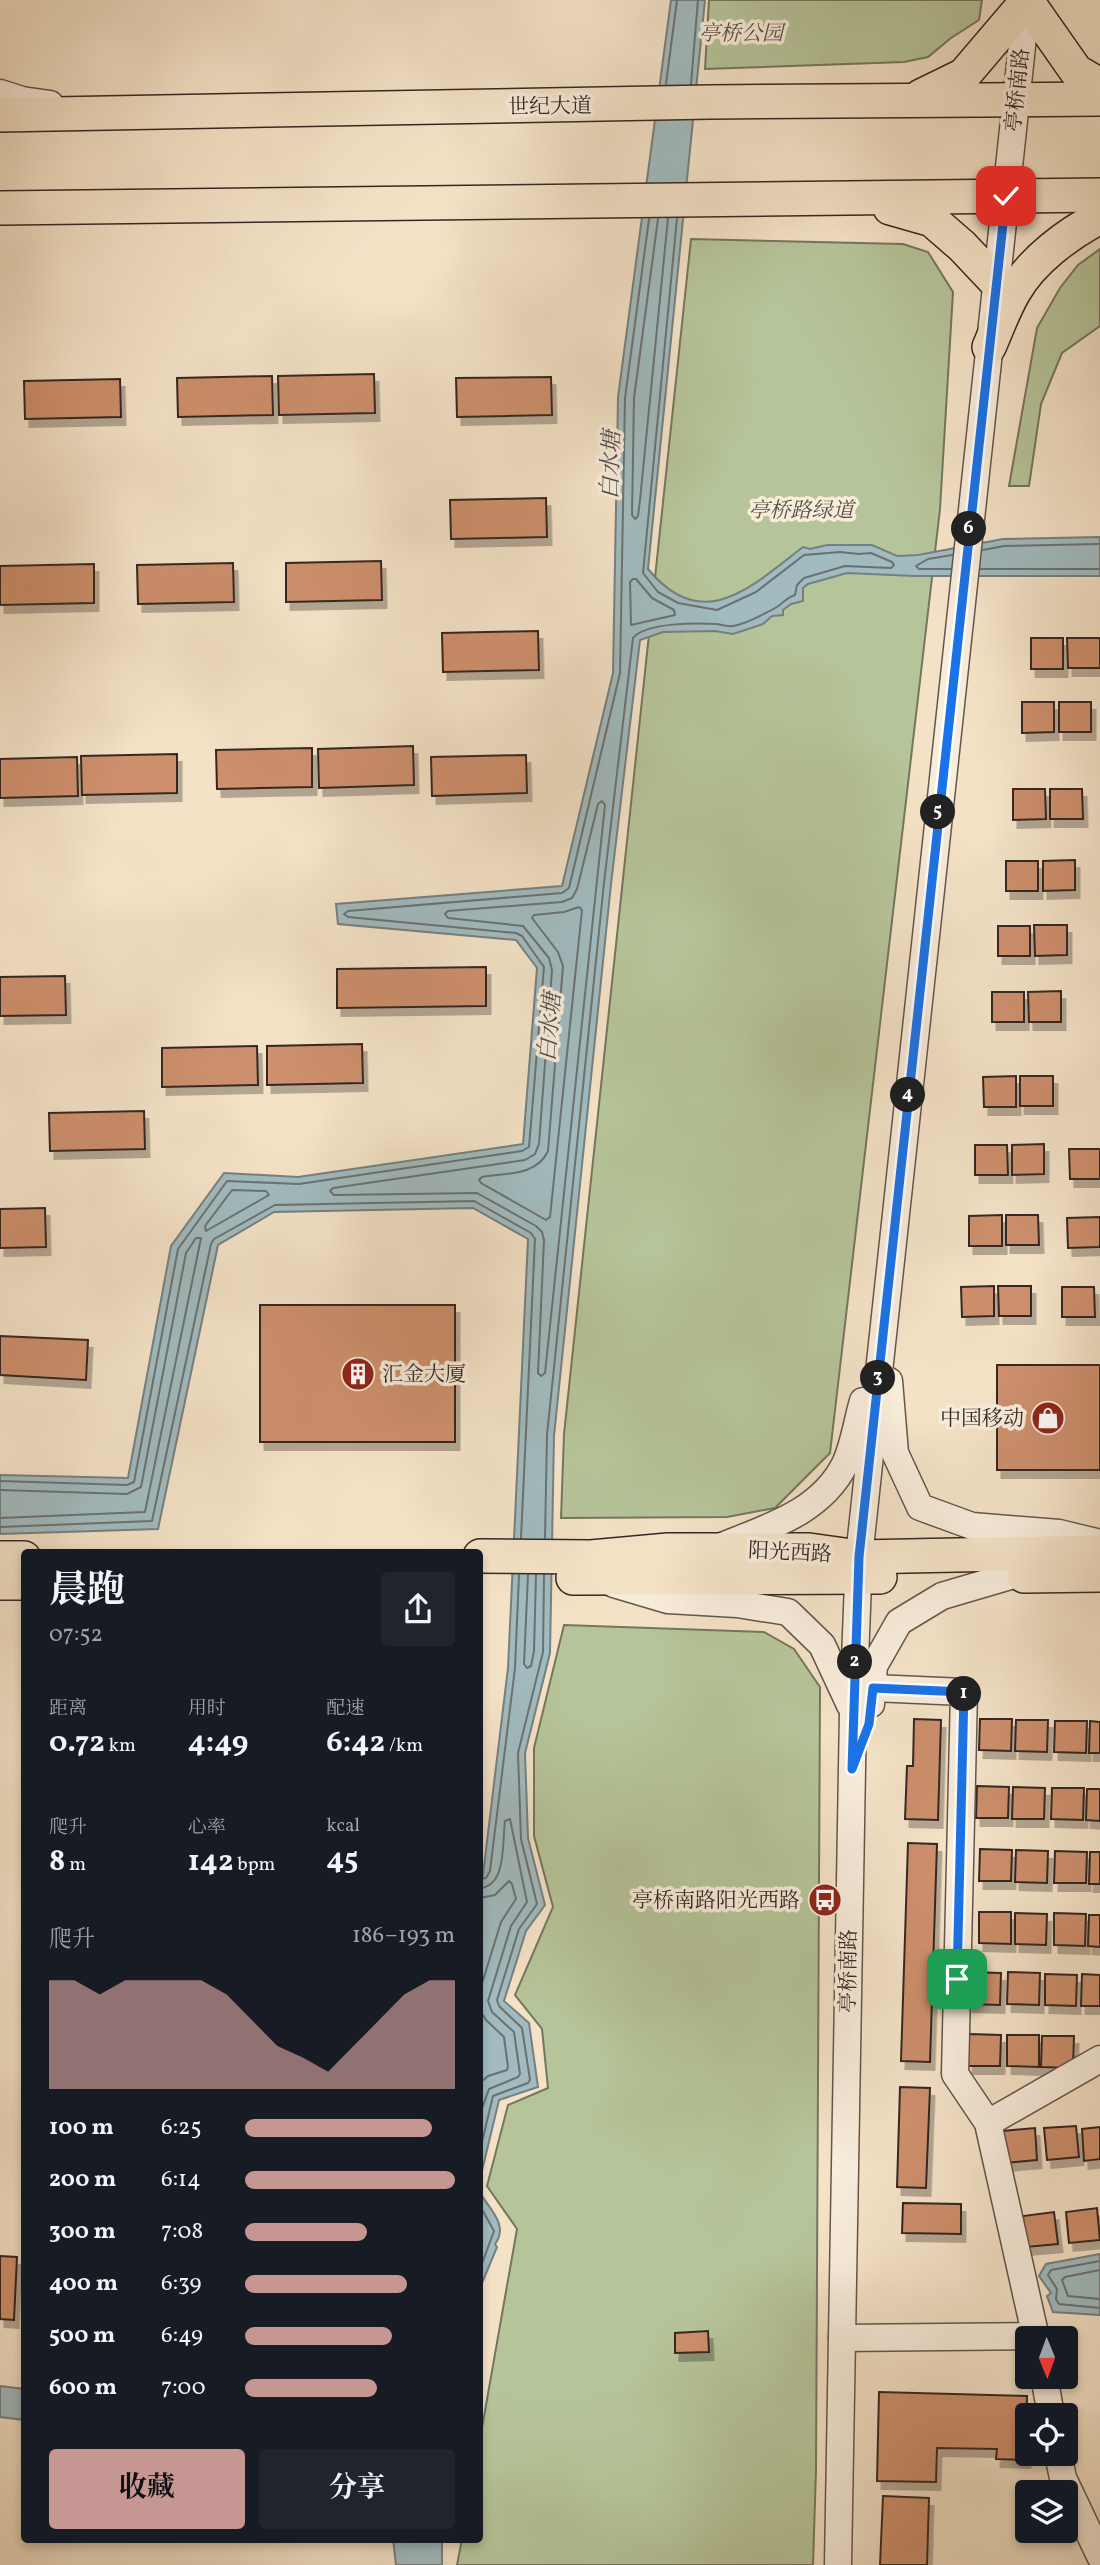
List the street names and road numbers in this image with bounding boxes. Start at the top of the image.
street label: 亭桥南路 [1000,47,1037,133]
street label: 世纪大道 [508,92,592,123]
street label: 阳光西路 [747,1537,833,1570]
street label: 亭桥南路 [834,1929,865,2013]

